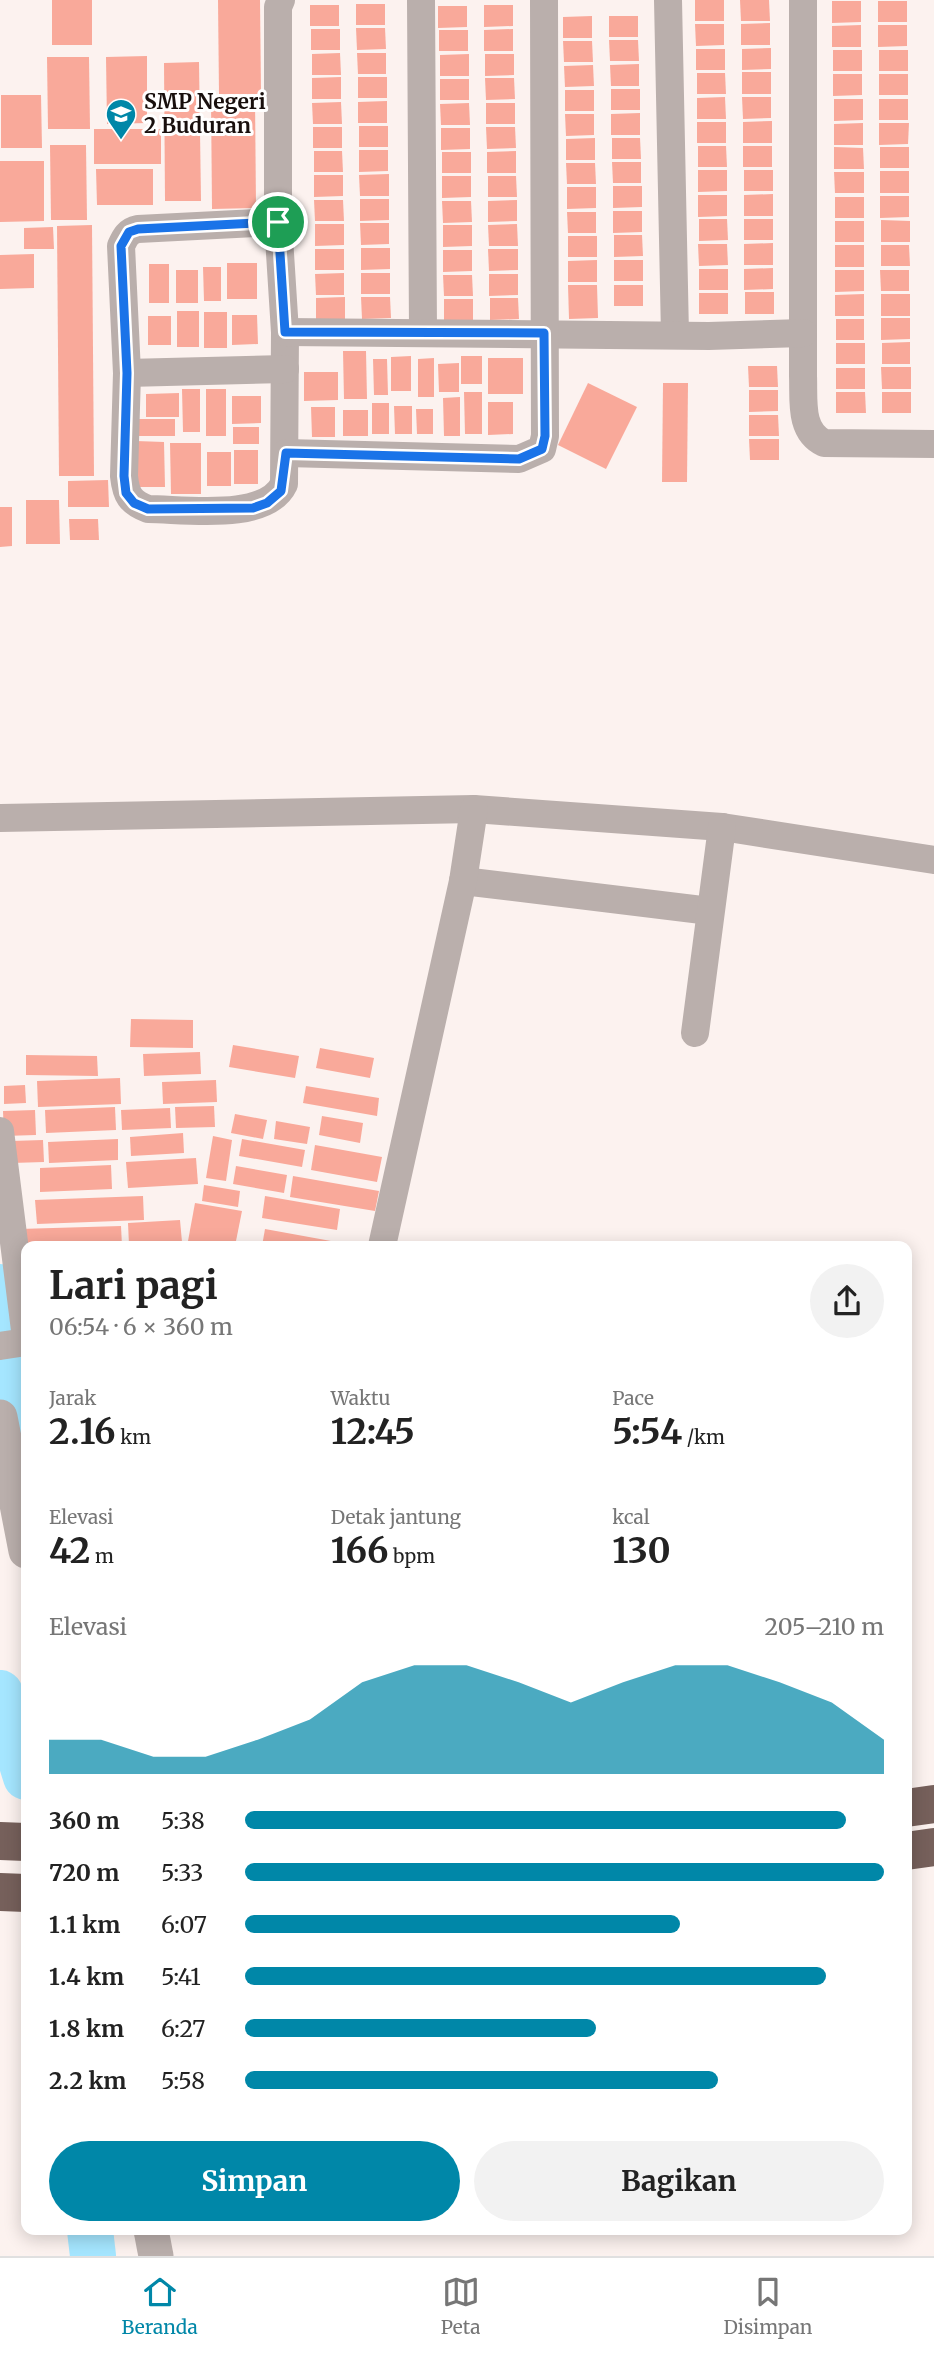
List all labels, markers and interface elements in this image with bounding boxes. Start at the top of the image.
place label: SMP Negeri 2 Buduran [144,88,266,139]
school or university icon: SMP Negeri 2 Buduran [104,97,138,141]
pin [248,192,308,252]
icon: arrive [259,203,297,241]
text: Lari pagi [49,1262,218,1309]
button: share [810,1264,884,1338]
text: 06:54 · 6 × 360 m [49,1312,233,1341]
text: Jarak [49,1386,96,1410]
text: Waktu [331,1386,390,1410]
text: Pace [612,1386,654,1410]
text: 2.16 [49,1410,116,1454]
text: 12:45 [331,1410,415,1454]
text: 5:54 [612,1410,682,1454]
text: km [116,1425,151,1449]
text: /km [682,1425,725,1449]
text: Elevasi [49,1505,113,1529]
text: Detak jantung [331,1505,461,1529]
text: kcal [612,1505,650,1529]
text: 42 [49,1529,90,1573]
text: 166 [331,1529,389,1573]
text: 130 [612,1529,671,1573]
text: m [90,1544,114,1568]
text: bpm [389,1544,435,1568]
text: Elevasi [49,1612,127,1641]
text: 205–210 m [765,1612,884,1641]
text: 360 m [49,1806,120,1835]
text: 5:38 [161,1806,205,1835]
text: 720 m [49,1858,119,1887]
text: 5:33 [161,1858,203,1887]
text: 1.1 km [49,1910,120,1939]
text: 6:07 [161,1910,207,1939]
text: 1.4 km [49,1962,124,1991]
text: 5:41 [161,1962,201,1991]
text: 1.8 km [49,2014,124,2043]
text: 6:27 [161,2014,205,2043]
text: 2.2 km [49,2066,127,2095]
text: 5:58 [161,2066,205,2095]
button: Simpan [49,2141,460,2221]
button: Bagikan [474,2141,884,2221]
tab: Beranda [122,2273,198,2339]
tab: Peta [441,2273,480,2339]
tab: Disimpan [724,2273,812,2339]

